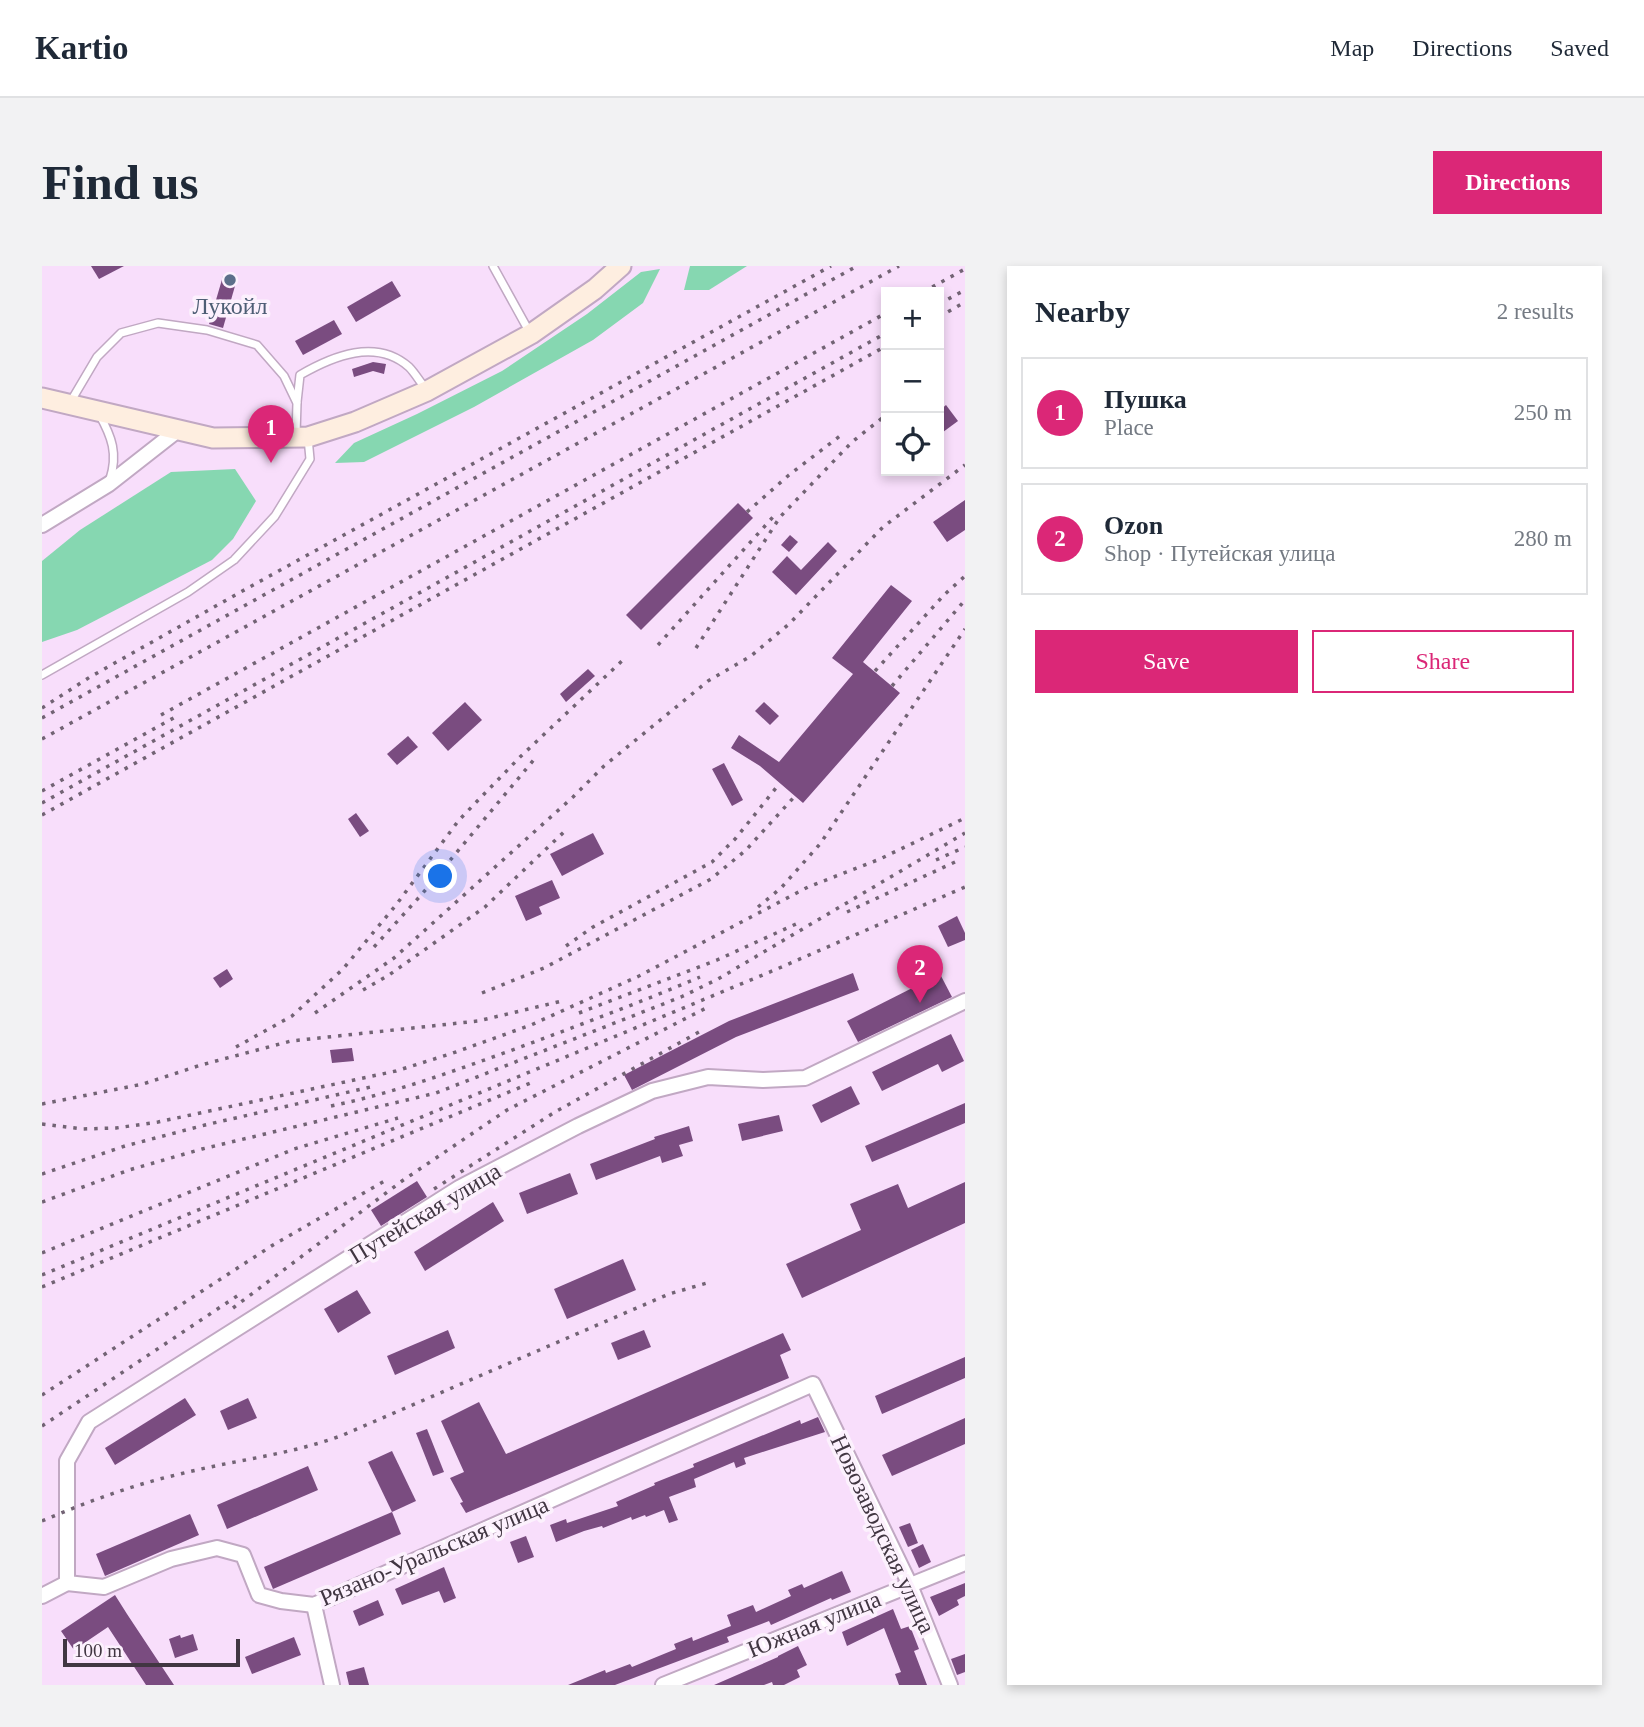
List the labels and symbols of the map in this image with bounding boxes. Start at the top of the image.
marker: Лукойл [222,272,238,288]
place label: Лукойл [193,293,267,319]
pin: 1 [248,405,294,463]
your location [423,859,457,893]
pin: 2 [897,945,943,1003]
street label: Путейская улица [344,1157,506,1268]
street label: Новозаводская улица [826,1431,941,1638]
street label: Рязано-Уральская улица [316,1491,553,1611]
street label: Южная улица [744,1585,885,1663]
scale bar [63,1636,240,1668]

